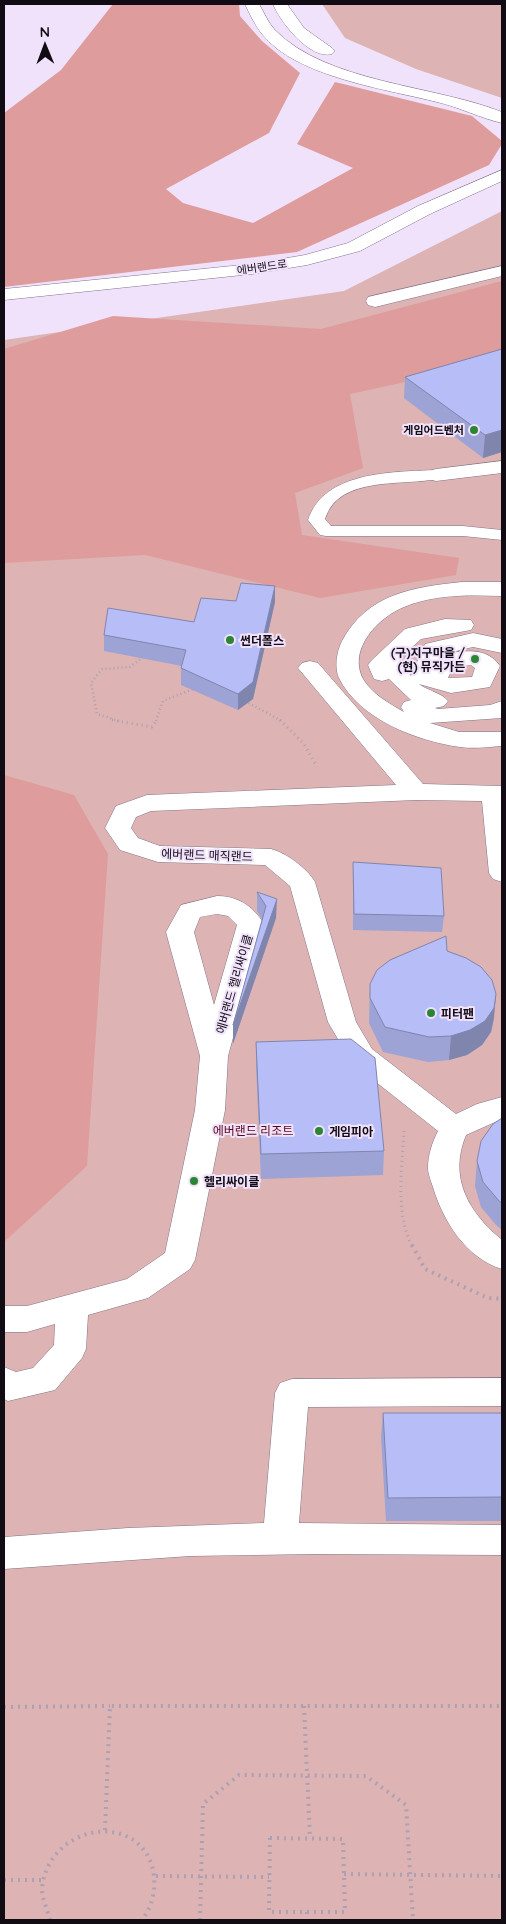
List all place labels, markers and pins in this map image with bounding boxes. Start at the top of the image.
place label: 게임어드벤처 [403,423,464,437]
marker: 게임어드벤처 [468,424,480,436]
place label: 썬더폴스 [240,633,284,648]
marker: 썬더폴스 [224,634,236,646]
place label: (구)지구마을 / (현) 뮤직가든 [391,645,465,674]
marker: (구)지구마을 / (현) 뮤직가든 [469,653,481,665]
place label: 피터팬 [441,1006,474,1021]
marker: 피터팬 [425,1007,437,1019]
place label: 게임피아 [329,1124,373,1139]
marker: 게임피아 [313,1125,325,1137]
place label: 헬리싸이클 [204,1174,259,1189]
marker: 헬리싸이클 [188,1175,200,1187]

